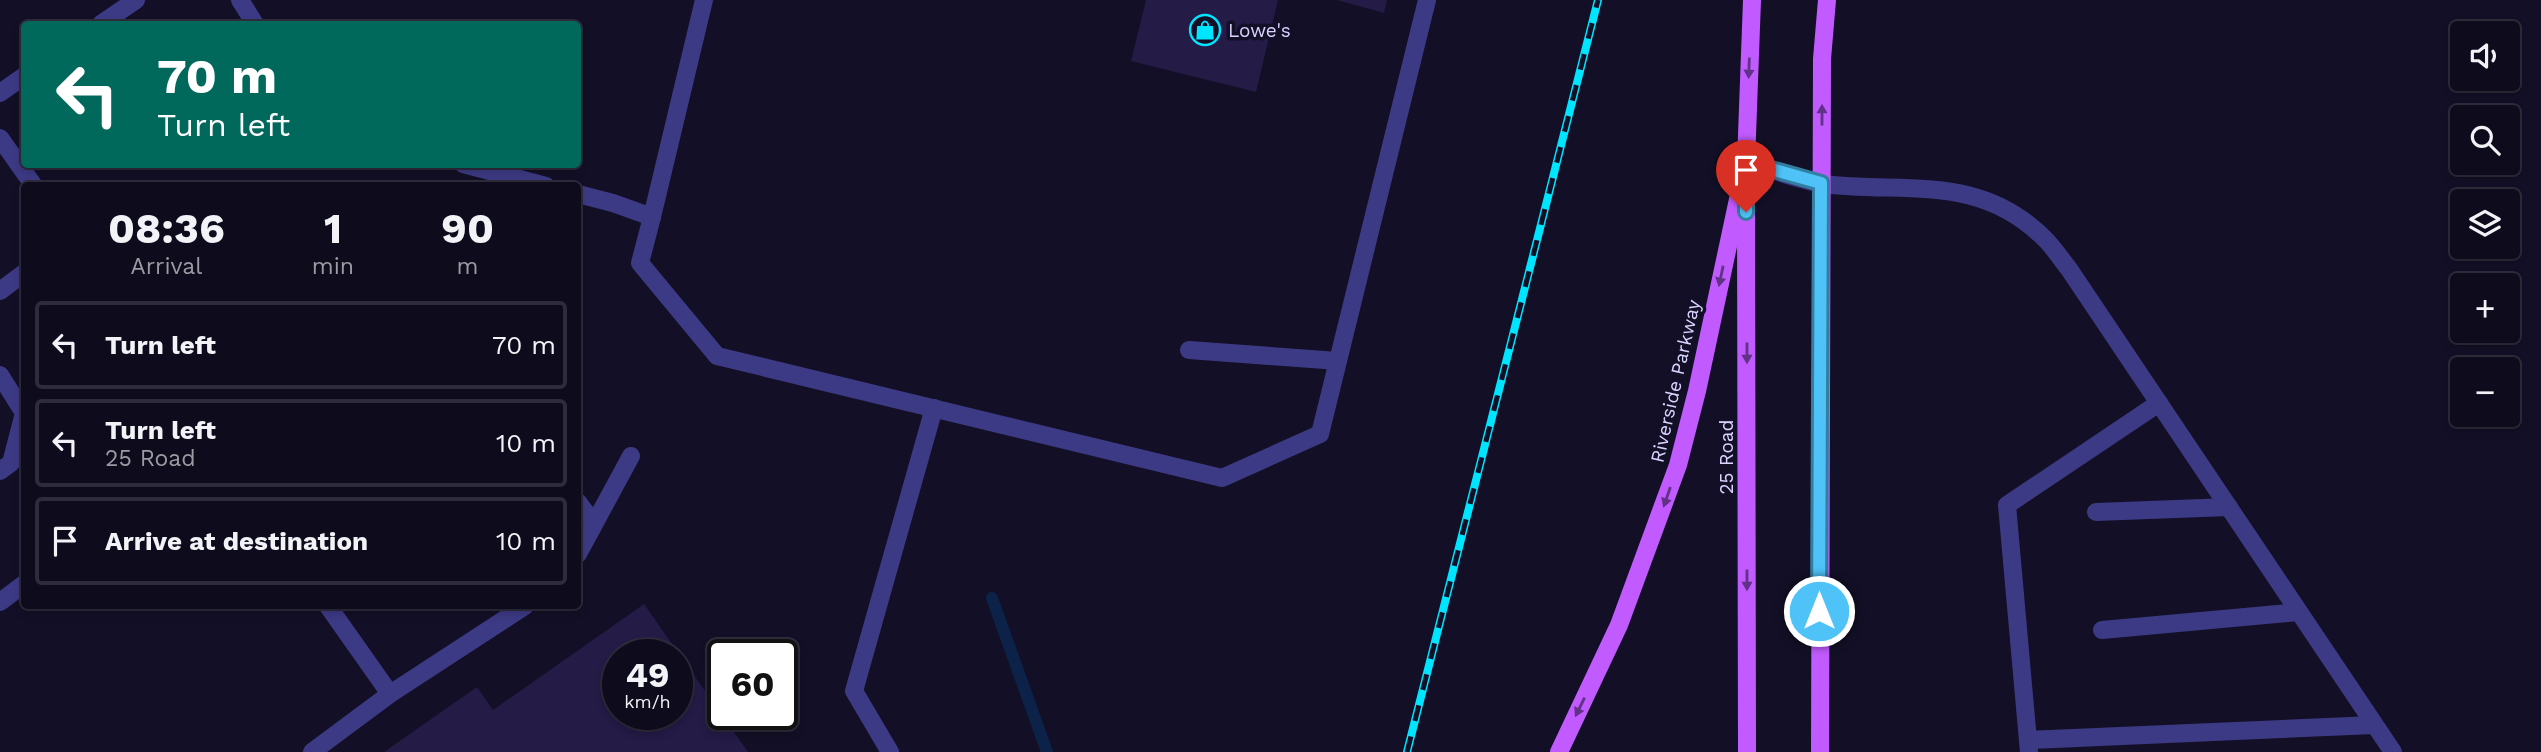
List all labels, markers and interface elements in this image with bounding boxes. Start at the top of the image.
shop icon: Lowe's [1188,13,1222,47]
place label: Lowe's [1228,19,1291,42]
map controls [2450,21,2520,427]
button: sound [2450,21,2520,91]
text: 70 m [157,47,277,105]
icon: left [42,49,133,140]
one-way arrow [1743,57,1754,79]
one-way arrow [1816,104,1828,126]
button: search [2450,105,2520,175]
text: Turn left [157,106,290,144]
pin [1716,140,1776,212]
icon: arrive [1727,151,1765,189]
button: layers [2450,189,2520,259]
text: 08:36 [108,204,225,253]
text: 1 [324,204,342,253]
text: 90 [441,204,494,253]
text: Arrival [131,253,202,280]
text: min [312,253,354,280]
text: m [457,253,479,280]
one-way arrow [1715,266,1726,288]
button: + [2450,273,2520,343]
street label: Riverside Parkway [1646,297,1705,465]
icon: left [46,326,84,364]
text: Turn left [105,330,216,360]
text: 70 m [492,330,556,360]
one-way arrow [1741,342,1753,364]
button: − [2450,357,2520,427]
text: Turn left [105,415,216,445]
street label: 25 Road [1715,420,1738,495]
icon: left [46,424,84,462]
text: 10 m [496,428,556,458]
text: 25 Road [105,445,196,472]
one-way arrow [1661,487,1672,508]
icon: arrive [46,522,84,560]
text: Arrive at destination [105,526,368,556]
text: 10 m [496,526,556,556]
one-way arrow [1741,569,1753,591]
position arrow [1782,574,1856,648]
speed limit sign: 60 [707,639,798,730]
text: 49 [625,654,670,696]
text: km/h [624,691,671,712]
one-way arrow [1574,697,1586,717]

